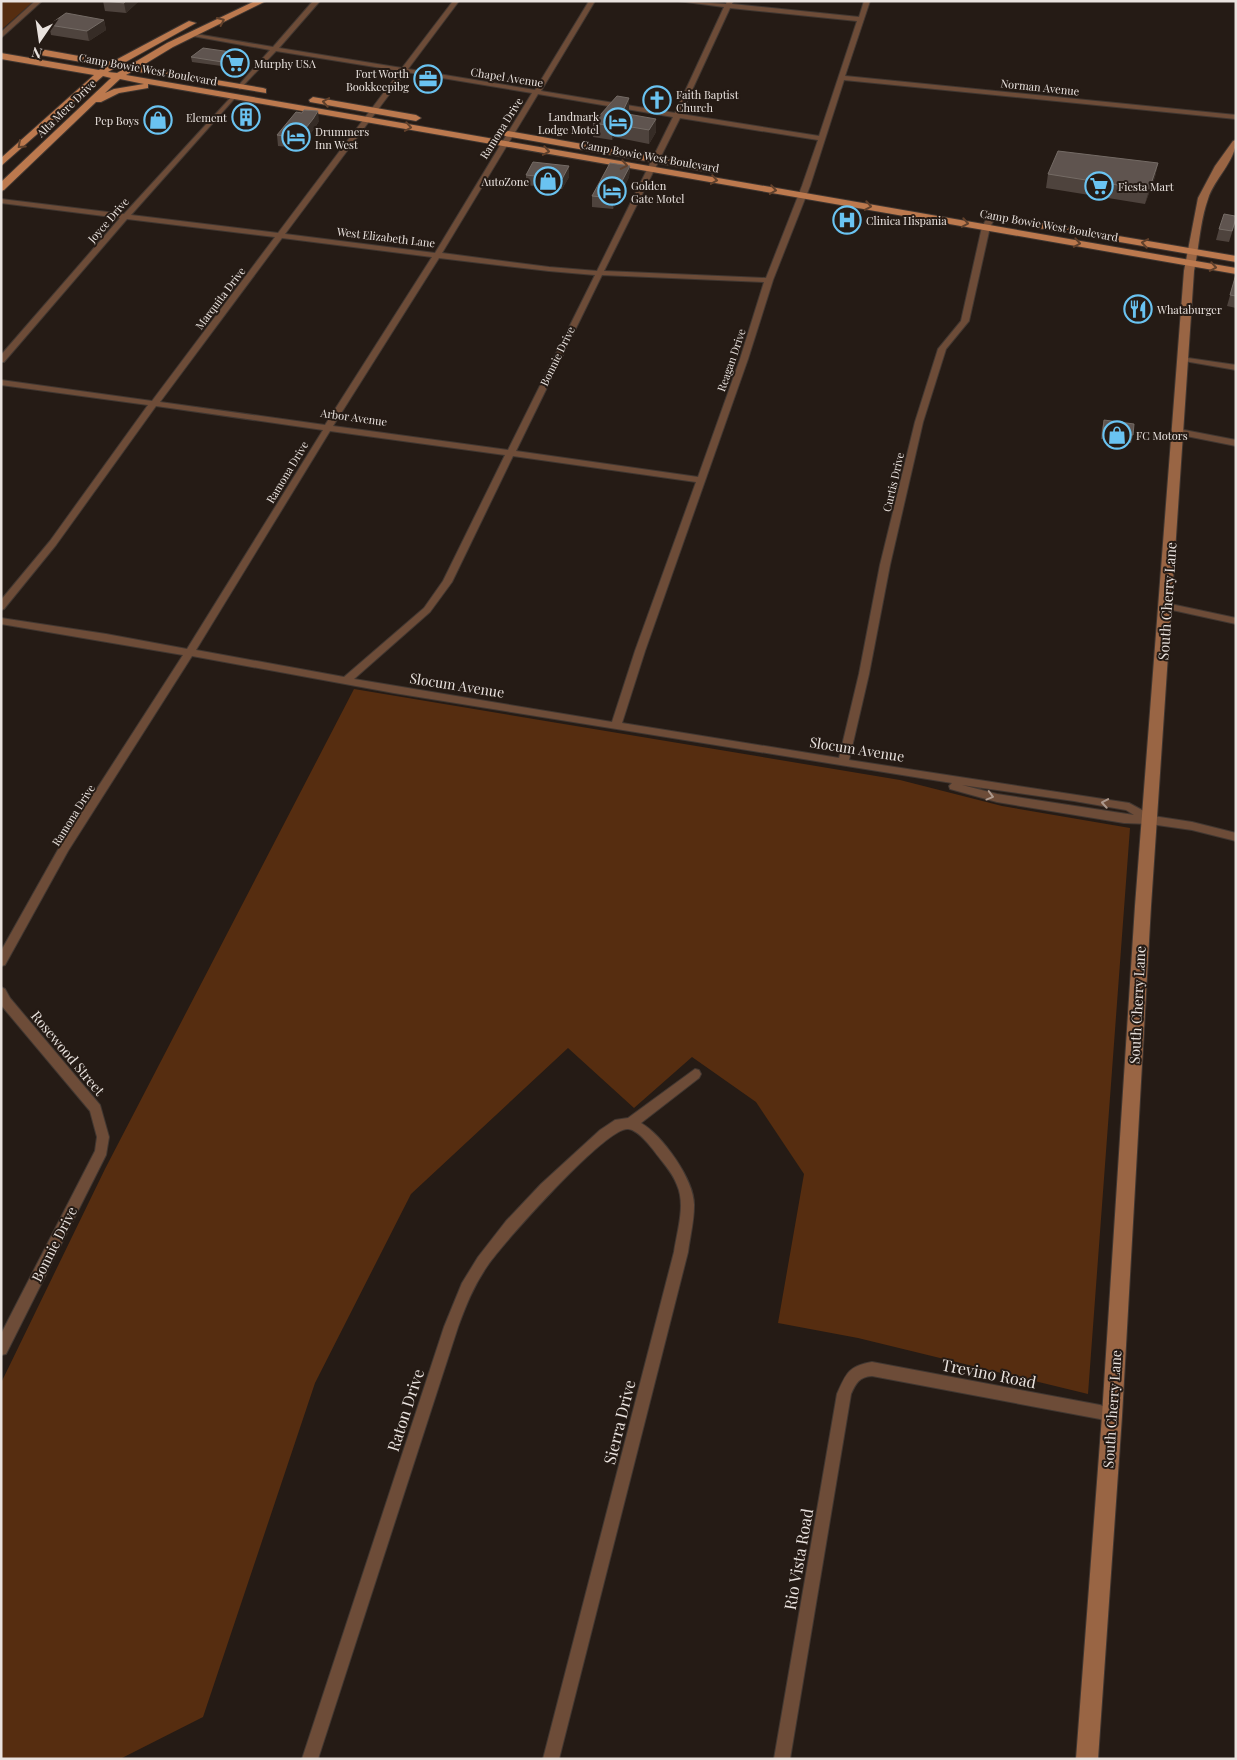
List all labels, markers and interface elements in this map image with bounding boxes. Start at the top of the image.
north arrow [15,15,65,65]
one-way arrow [215,17,224,27]
text: N [30,43,44,64]
supermarket icon: Murphy USA [220,48,250,78]
street label: Camp Bowie West Boulevard [78,49,219,89]
place label: Murphy USA [254,56,316,71]
office icon: Fort Worth Bookkeepibg [413,64,443,94]
street label: Chapel Avenue [470,64,545,90]
place label: Fort Worth Bookkeepibg [346,66,410,94]
street label: Norman Avenue [1000,75,1080,99]
street label: Alta Mere Drive [32,76,99,141]
church icon: Faith Baptist Church [642,85,672,115]
place label: Faith Baptist Church [676,87,739,115]
street label: Ramona Drive [476,94,526,162]
one-way arrow [321,97,330,107]
building icon: Element [231,102,261,132]
shop icon: Pep Boys [143,105,173,135]
hotel icon: Landmark Lodge Motel [603,107,633,137]
place label: Landmark Lodge Motel [538,109,599,137]
place label: Element [186,110,227,125]
place label: Pep Boys [95,113,139,128]
one-way arrow [403,121,412,131]
hotel icon: Drummers Inn West [281,122,311,152]
place label: Drummers Inn West [315,124,369,152]
street label: Camp Bowie West Boulevard [580,136,721,176]
one-way arrow [18,139,27,148]
one-way arrow [541,146,550,156]
one-way arrow [620,159,629,169]
shop icon: AutoZone [533,166,563,196]
supermarket icon: Fiesta Mart [1084,171,1114,201]
place label: AutoZone [481,174,529,189]
one-way arrow [709,174,718,184]
hotel icon: Golden Gate Motel [597,176,627,206]
place label: Golden Gate Motel [631,178,684,206]
place label: Fiesta Mart [1118,179,1174,194]
one-way arrow [769,184,778,194]
street label: Joyce Drive [84,194,132,247]
one-way arrow [864,200,873,210]
hospital icon: Clinica Hispania [832,205,862,235]
street label: Camp Bowie West Boulevard [979,205,1120,245]
place label: Clinica Hispania [866,213,947,228]
one-way arrow [960,217,969,227]
street label: West Elizabeth Lane [335,223,436,251]
one-way arrow [1073,237,1081,247]
one-way arrow [1141,239,1150,249]
one-way arrow [1209,261,1217,271]
street label: Marquita Drive [192,263,249,332]
restaurant icon: Whataburger [1123,294,1153,324]
place label: Whataburger [1156,302,1222,317]
street label: Bonnie Drive [536,323,578,388]
street label: Reagan Drive [713,326,749,393]
street label: Arbor Avenue [319,405,389,429]
shop icon: FC Motors [1102,420,1132,450]
place label: FC Motors [1136,428,1188,443]
street label: Ramona Drive [263,438,312,506]
street label: Curtis Drive [879,450,907,513]
street label: South Cherry Lane [1153,541,1181,661]
street label: Slocum Avenue [408,668,506,702]
street label: Slocum Avenue [808,732,906,766]
street label: Ramona Drive [48,781,98,849]
one-way arrow [985,790,994,800]
one-way arrow [1101,798,1109,808]
street label: South Cherry Lane [1124,945,1150,1065]
street label: Rosewood Street [27,1007,110,1100]
street label: Bonnie Drive [27,1203,81,1285]
street label: South Cherry Lane [1098,1349,1126,1469]
street label: Trevino Road [940,1354,1038,1392]
street label: Raton Drive [382,1366,428,1454]
street label: Sierra Drive [598,1377,640,1467]
street label: Rio Vista Road [779,1507,817,1611]

